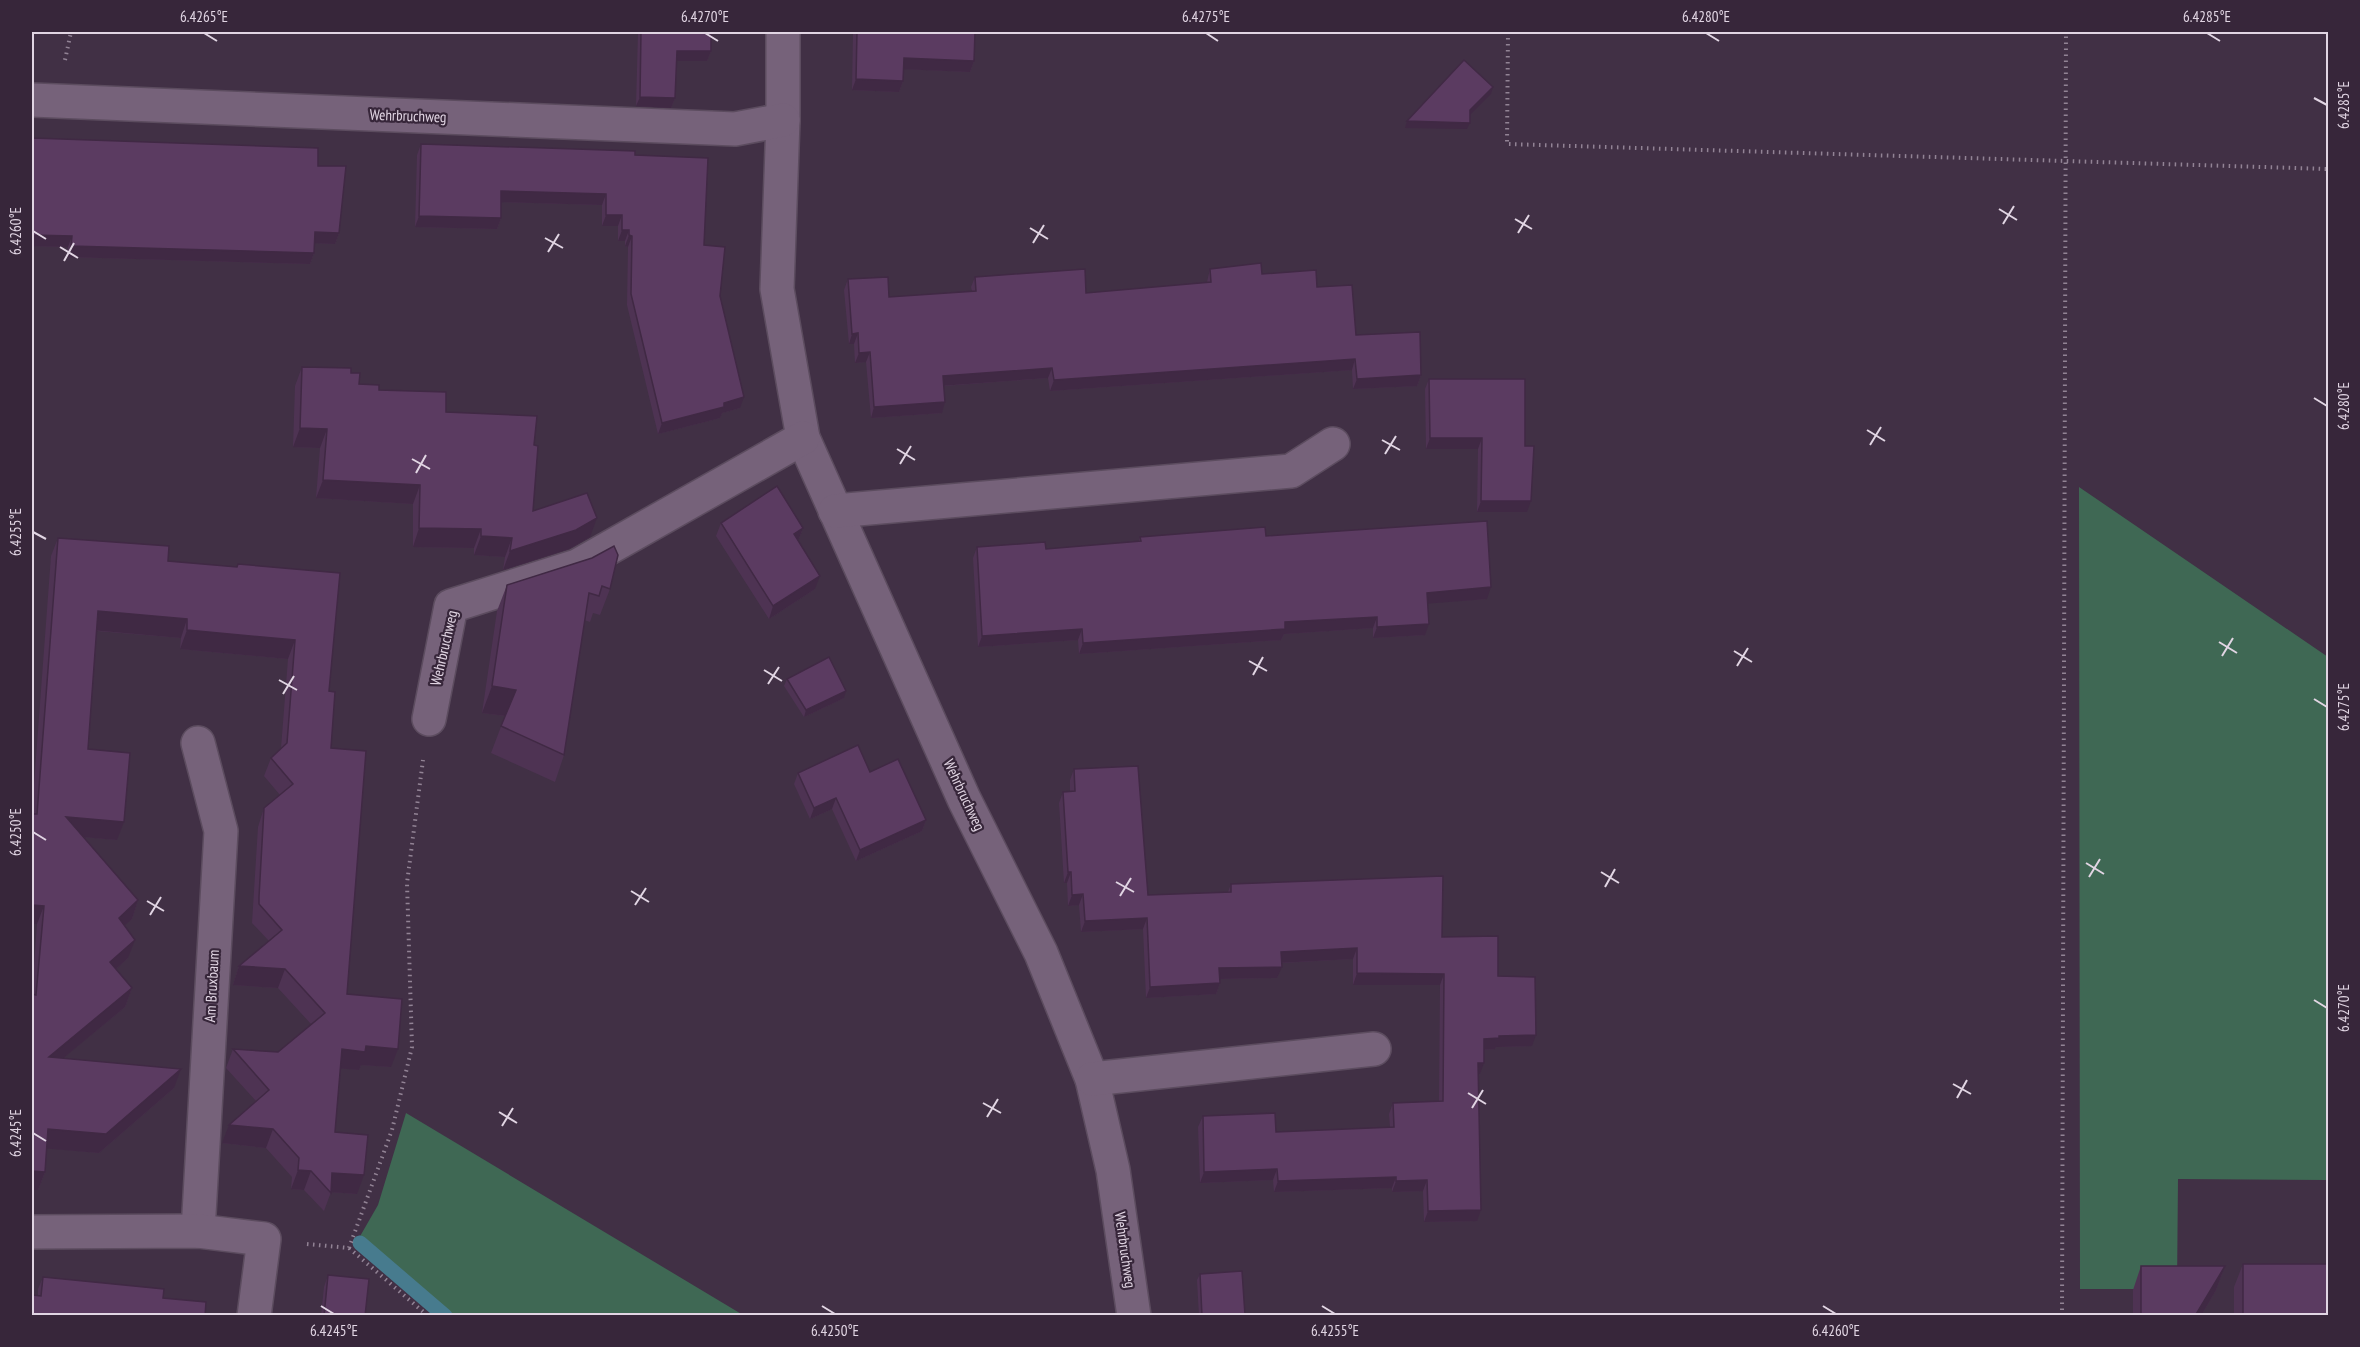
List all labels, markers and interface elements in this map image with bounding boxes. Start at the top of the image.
text: 6.4265°E [180,7,228,26]
text: 6.4270°E [681,7,729,26]
text: 6.4275°E [1182,7,1230,26]
text: 6.4280°E [1682,7,1730,26]
text: 6.4285°E [2183,7,2231,26]
text: 6.4285°E [2334,81,2353,129]
street label: Wehrbruchweg [369,105,447,126]
text: 6.4260°E [6,207,25,255]
text: 6.4280°E [2334,382,2353,430]
text: 6.4255°E [6,508,25,556]
street label: Wehrbruchweg [426,608,461,687]
text: 6.4275°E [2334,683,2353,731]
street label: Wehrbruchweg [940,756,989,834]
text: 6.4250°E [6,808,25,856]
street label: Am Bruxbaum [200,949,223,1023]
text: 6.4270°E [2334,984,2353,1032]
text: 6.4245°E [6,1109,25,1157]
street label: Wehrbruchweg [1111,1211,1140,1289]
text: 6.4245°E [310,1321,358,1340]
text: 6.4250°E [811,1321,859,1340]
text: 6.4255°E [1311,1321,1359,1340]
text: 6.4260°E [1812,1321,1860,1340]

